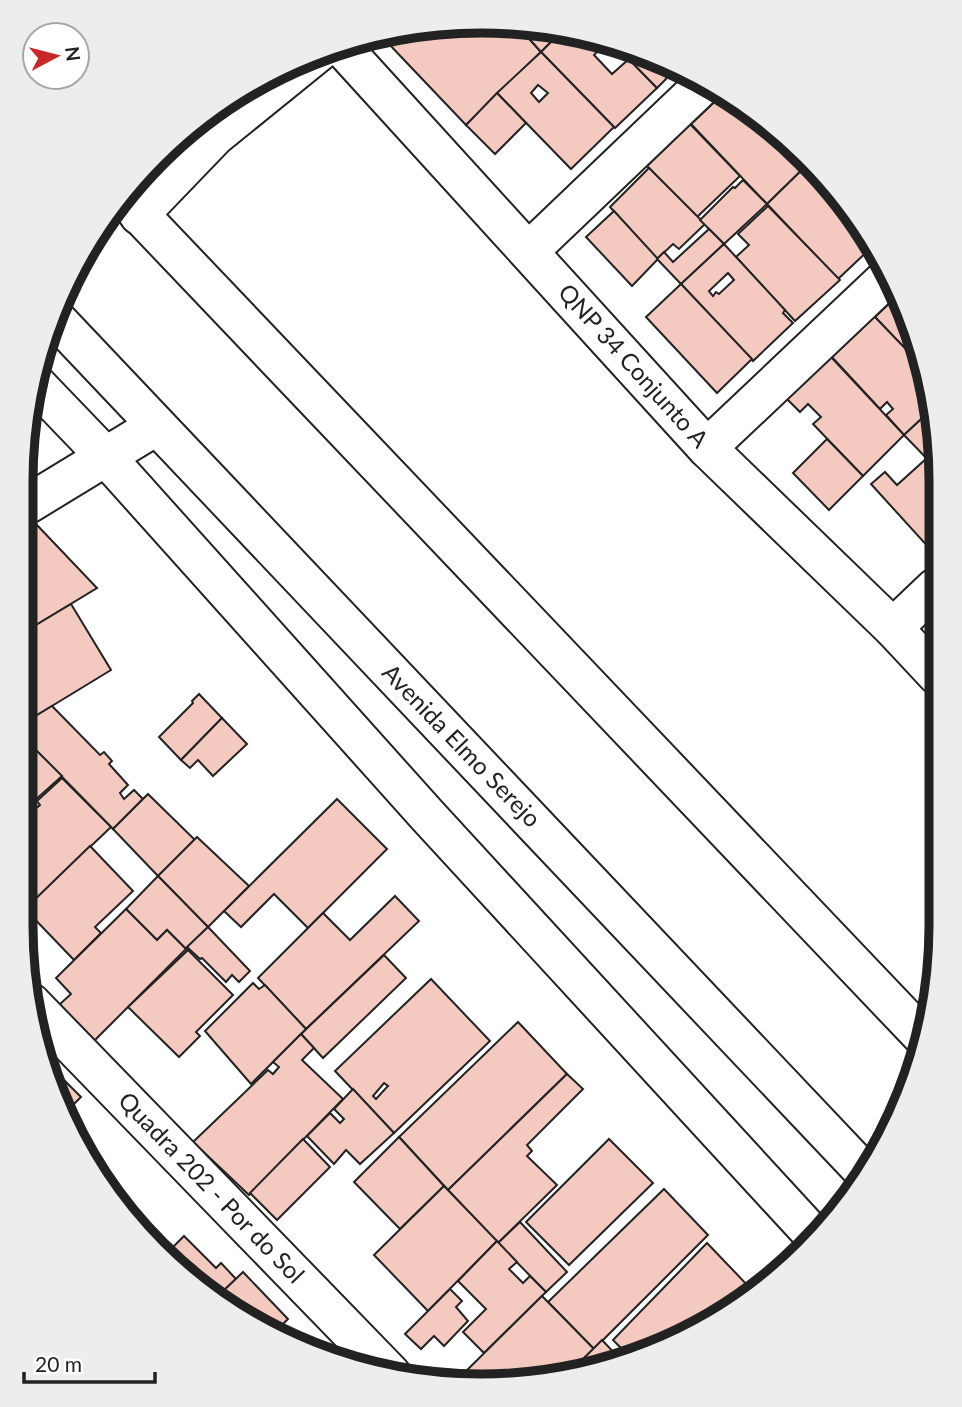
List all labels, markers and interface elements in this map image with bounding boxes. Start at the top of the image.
north arrow [21,21,91,91]
text: N [61,45,86,63]
street label: QNP 34 Conjunto A [553,277,716,453]
street label: Avenida Elmo Serejo [377,657,547,833]
street label: Quadra 202 - Por do Sol [113,1085,311,1289]
scale bar [24,1340,156,1384]
text: 20 m [35,1351,82,1376]

